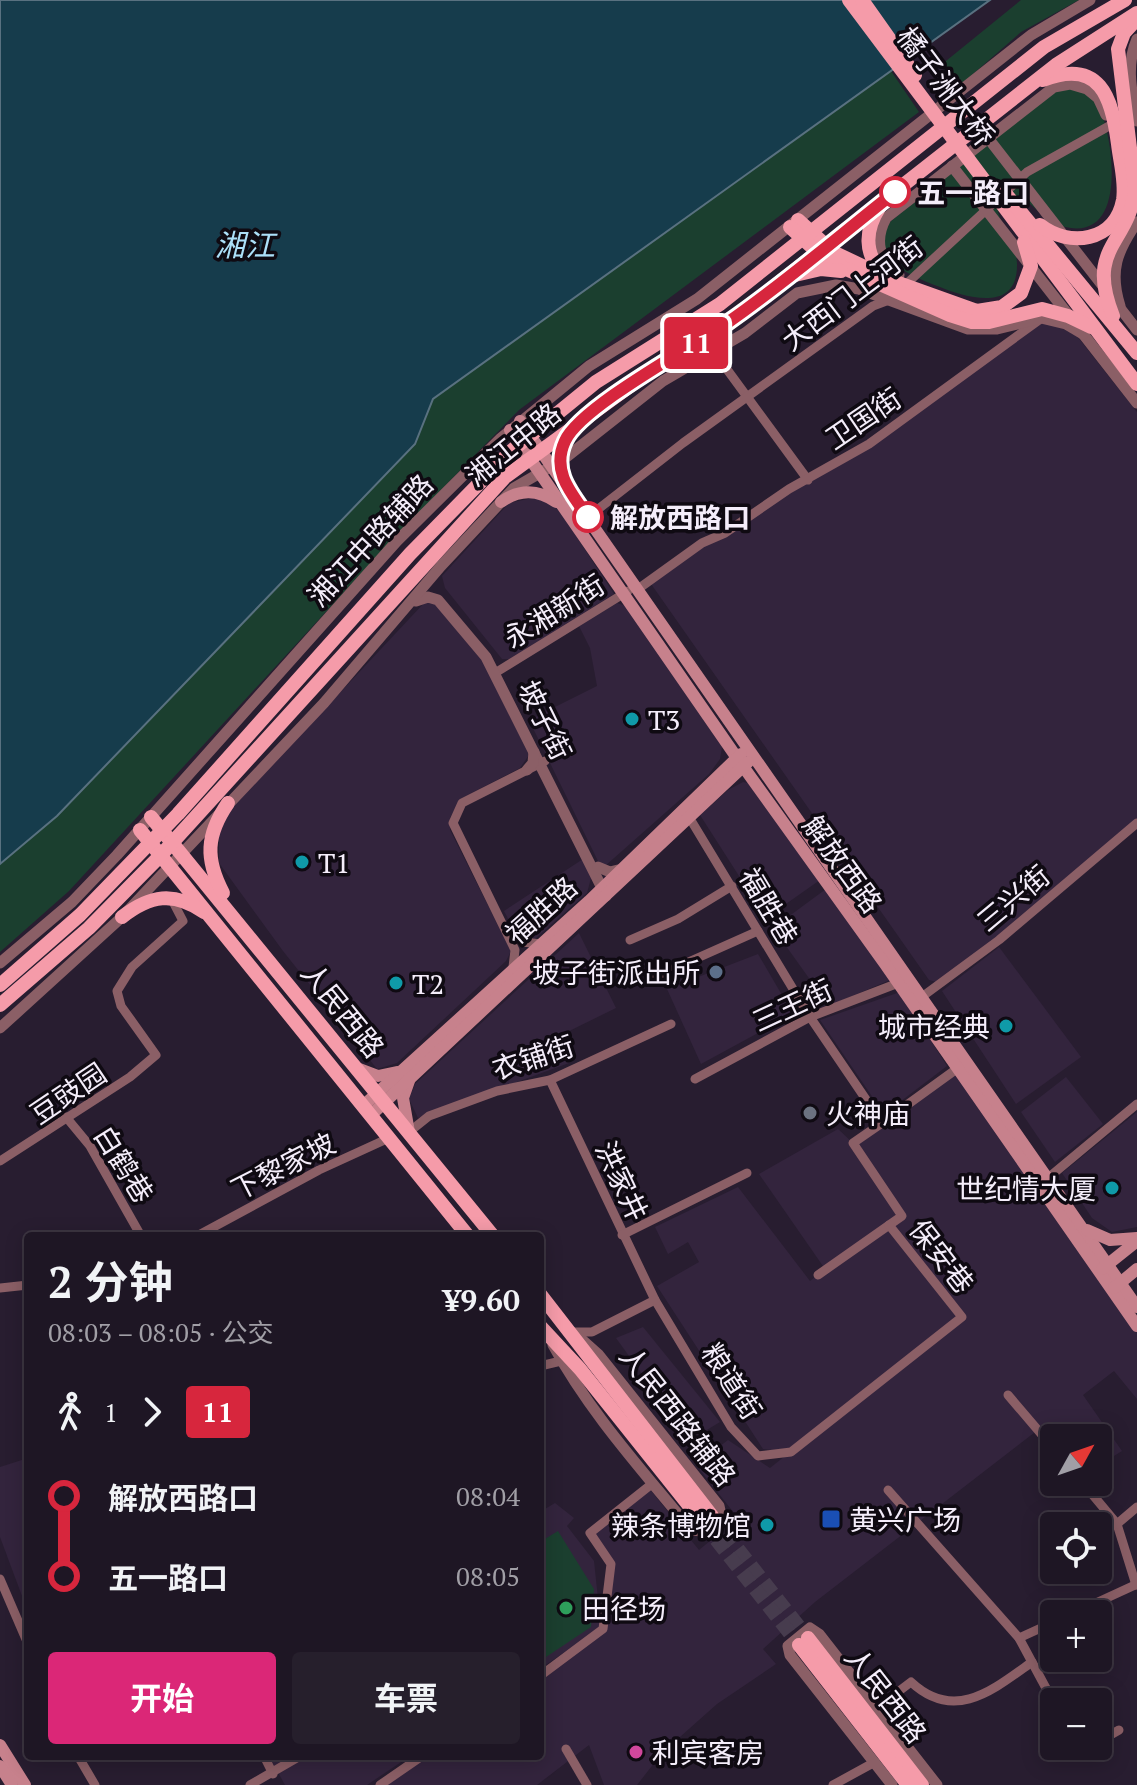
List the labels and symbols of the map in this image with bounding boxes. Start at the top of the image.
street label: 橘子洲大桥 [889,19,1003,153]
place label: 五一路口 [917,174,1029,211]
marker: 五一路口 [880,177,910,207]
water label: 湘江 [215,225,278,265]
street label: 大西门上河街 [774,228,930,358]
line badge: 11 [660,317,732,369]
street label: 卫国街 [818,379,908,457]
street label: 湘江中路 [458,394,568,494]
street label: 湘江中路辅路 [299,466,441,614]
place label: 解放西路口 [610,499,750,536]
marker: 解放西路口 [573,502,603,532]
street label: 永湘新街 [497,566,611,656]
street label: 坡子街 [510,674,580,766]
place label: T3 [648,701,680,738]
marker: T3 [623,710,641,728]
street label: 解放西路 [795,808,891,920]
place label: T1 [318,844,350,881]
marker: T1 [293,853,311,871]
street label: 三兴街 [969,857,1057,939]
street label: 福胜巷 [732,860,806,952]
street label: 福胜路 [497,868,585,952]
place label: 坡子街派出所 [532,954,700,991]
street label: 人民西路 [293,955,393,1065]
marker: 坡子街派出所 [707,963,725,981]
place label: T2 [412,965,444,1002]
street label: 三王街 [746,970,838,1040]
marker: T2 [387,974,405,992]
place label: 城市经典 [878,1008,990,1045]
marker: 城市经典 [997,1017,1015,1035]
street label: 衣铺街 [487,1026,579,1088]
street label: 豆豉园 [23,1054,113,1132]
place label: 火神庙 [826,1095,910,1132]
marker: 火神庙 [801,1104,819,1122]
street label: 白鹤巷 [86,1119,162,1209]
street label: 下黎家坡 [225,1124,341,1208]
street label: 洪家井 [587,1135,657,1227]
place label: 世纪情大厦 [956,1170,1096,1207]
marker: 世纪情大厦 [1103,1179,1121,1197]
street label: 保安巷 [902,1212,982,1300]
street label: 粮道街 [694,1336,770,1426]
street label: 人民西路辅路 [612,1338,744,1494]
north arrow [1040,1424,1112,1496]
place label: 黄兴广场 [849,1501,961,1538]
place label: 辣条博物馆 [611,1507,751,1544]
marker: 黄兴广场 [820,1508,842,1530]
marker: 辣条博物馆 [758,1516,776,1534]
place label: 田径场 [582,1590,666,1627]
marker: 田径场 [557,1599,575,1617]
street label: 人民西路 [837,1639,935,1751]
place label: 利宾客房 [652,1734,764,1771]
marker: 利宾客房 [627,1743,645,1761]

